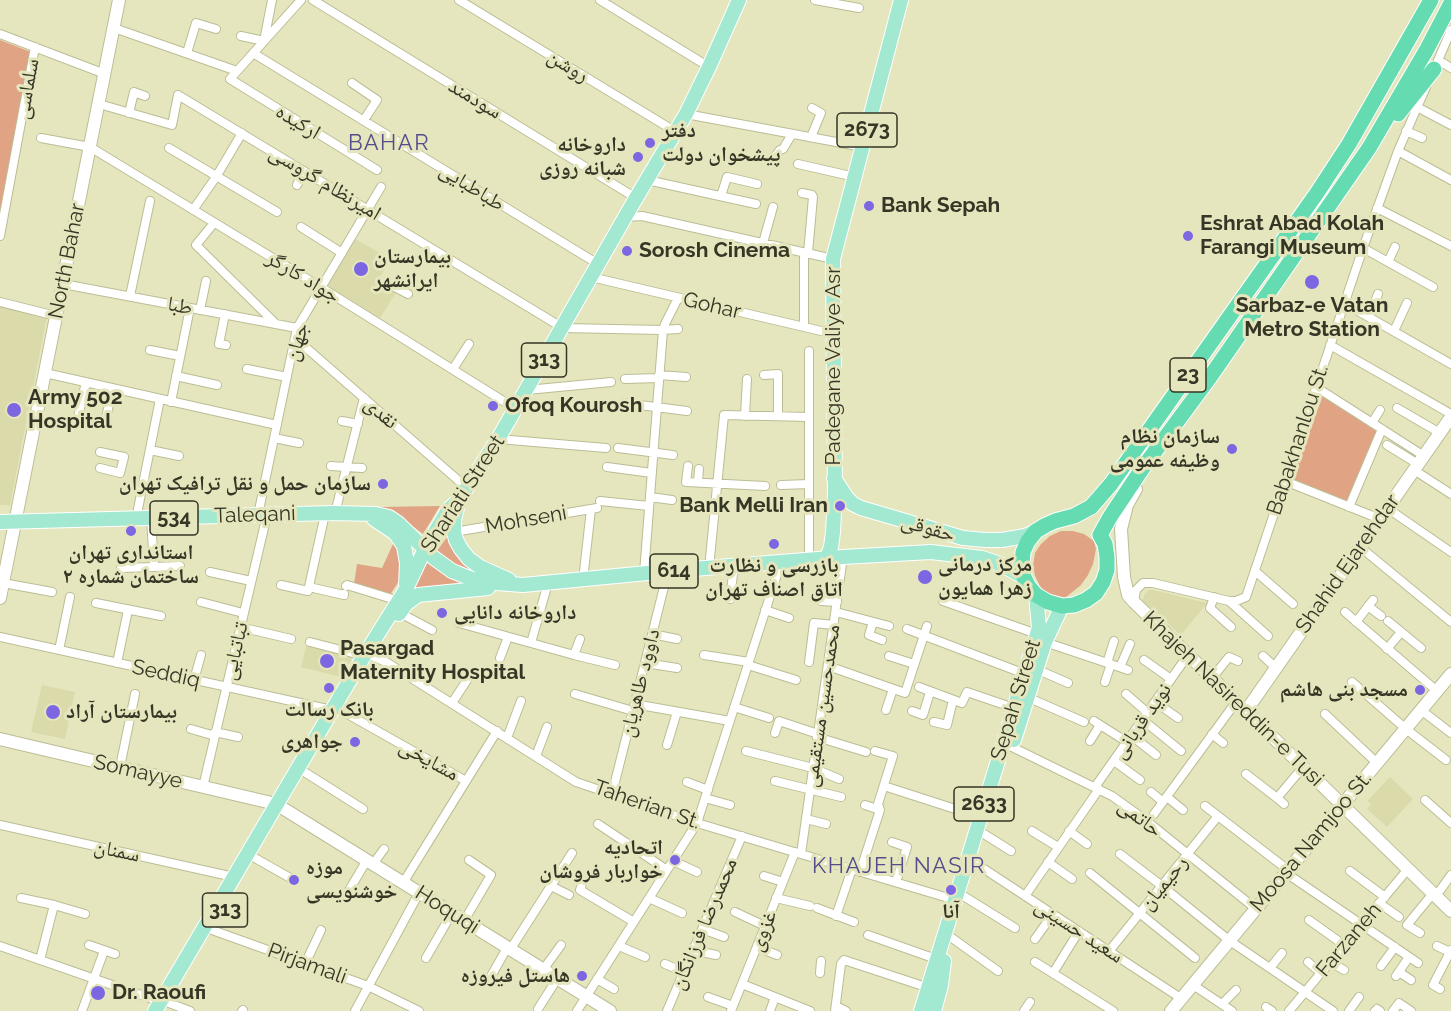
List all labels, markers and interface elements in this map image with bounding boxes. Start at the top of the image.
street label: روشن [543,44,593,88]
street label: سلماسی [9,57,45,121]
street label: سودمند [444,73,506,125]
street label: ارکیده [271,99,325,145]
road number: 2673 [837,113,897,147]
place label: دفتر پیشخوان دولت [662,118,780,168]
district label: BAHAR [348,130,430,156]
place label: داروخانه شبانه روزی [539,132,626,182]
marker: دفتر پیشخوان دولت [643,136,657,150]
street label: امیرنظام گروسی [265,140,385,226]
marker: داروخانه شبانه روزی [631,150,645,164]
street label: طباطبایی [435,157,509,217]
place label: Bank Sepah [881,193,1000,219]
marker: Bank Sepah [862,199,876,213]
street label: North Bahar [43,201,91,321]
place label: Eshrat Abad Kolah Farangi Museum [1200,211,1384,261]
marker: Eshrat Abad Kolah Farangi Museum [1181,229,1195,243]
place label: Sorosh Cinema [639,238,790,264]
place label: بیمارستان ایرانشهر [374,244,451,294]
marker: Sorosh Cinema [620,244,634,258]
street label: جواد کارگر [262,245,344,309]
marker: بیمارستان ایرانشهر [352,260,370,278]
street label: Padegane Valiye Asr [821,266,847,466]
marker: Sarbaz-e Vatan Metro Station [1303,273,1321,291]
street label: Gohar [681,287,743,325]
street label: طبا [165,291,195,321]
place label: Sarbaz-e Vatan Metro Station [1236,293,1388,343]
street label: جهان [279,320,315,364]
road number: 313 [522,343,566,377]
road number: 23 [1170,358,1206,392]
street label: Babakhanlou St. [1262,362,1334,518]
place label: Army 502 Hospital [28,385,123,435]
street label: نقدی [359,391,403,435]
place label: Ofoq Kourosh [505,393,642,419]
marker: Ofoq Kourosh [486,399,500,413]
marker: Army 502 Hospital [5,401,23,419]
place label: سازمان نظام وظیفه عمومی [1110,424,1220,474]
street label: Shariati Street [416,431,510,557]
marker: سازمان نظام وظیفه عمومی [1225,442,1239,456]
place label: سازمان حمل و نقل ترافیک تهران [119,471,371,497]
marker: سازمان حمل و نقل ترافیک تهران [376,477,390,491]
street label: Shahid Ejarehdar [1291,490,1405,638]
place label: Bank Melli Iran [679,493,828,519]
marker: Bank Melli Iran [833,499,847,513]
street label: Mohseni [483,500,569,540]
road number: 534 [150,501,198,535]
street label: Taleqani [214,501,296,529]
street label: حقوقی [898,508,958,548]
marker: استانداری تهران ساختمان شماره ۲ [124,524,138,538]
marker: بازرسی و نظارت اتاق اصناف تهران [767,537,781,551]
place label: استانداری تهران ساختمان شماره ۲ [63,540,199,590]
place label: مرکز درمانی زهرا همایون [938,552,1032,602]
place label: بازرسی و نظارت اتاق اصناف تهران [705,553,843,603]
road number: 614 [650,554,698,588]
marker: مرکز درمانی زهرا همایون [916,568,934,586]
place label: داروخانه دانایی [454,600,576,626]
marker: داروخانه دانایی [435,606,449,620]
street label: Khajeh Nasireddin-e Tusi [1137,606,1329,792]
street label: تباتبایی [216,619,254,683]
street label: محمدحسین مستقیمی [798,623,846,789]
street label: داوود طاهریان [614,626,666,740]
place label: Pasargad Maternity Hospital [340,636,525,686]
street label: Sepah Street [986,636,1046,764]
marker: Pasargad Maternity Hospital [318,652,336,670]
street label: Seddiq [130,655,202,693]
place label: مسجد بنی هاشم [1280,677,1408,703]
street label: نوید قربانی [1107,678,1177,764]
marker: بانک رسالت [322,681,336,695]
marker: مسجد بنی هاشم [1413,683,1427,697]
place label: بانک رسالت [284,697,374,723]
place label: بیمارستان آراد [66,699,177,725]
marker: بیمارستان آراد [44,703,62,721]
place label: جواهری [281,729,343,755]
street label: مشایخی [395,733,463,787]
marker: جواهری [348,735,362,749]
street label: Somayye [91,750,185,794]
street label: Moosa Namjoo St. [1245,767,1377,917]
street label: Taherian St. [590,775,704,835]
road number: 2633 [954,787,1014,821]
street label: حاتمی [1113,793,1167,843]
street label: سمنان [92,834,142,868]
place label: اتحادیه خواربار فروشان [539,835,663,885]
street label: رحیمیان [1134,851,1194,915]
marker: اتحادیه خواربار فروشان [668,853,682,867]
district label: KHAJEH NASIR [812,853,986,879]
street label: محمدرضا فرزانگان [665,854,743,994]
place label: موزه خوشنویسی [306,855,397,905]
marker: موزه خوشنویسی [287,873,301,887]
street label: Hoquqi [410,881,484,939]
marker: آنا [944,883,958,897]
road number: 313 [202,893,248,927]
street label: سعید حسینی [1030,893,1128,969]
street label: Farzaneh [1311,898,1387,982]
place label: آنا [942,899,960,925]
street label: غزوی [743,907,783,955]
street label: Pirjamali [264,938,350,990]
place label: هاستل فیروزه [461,963,570,989]
marker: هاستل فیروزه [575,969,589,983]
place label: Dr. Raoufi [112,980,206,1006]
marker: Dr. Raoufi [89,984,107,1002]

